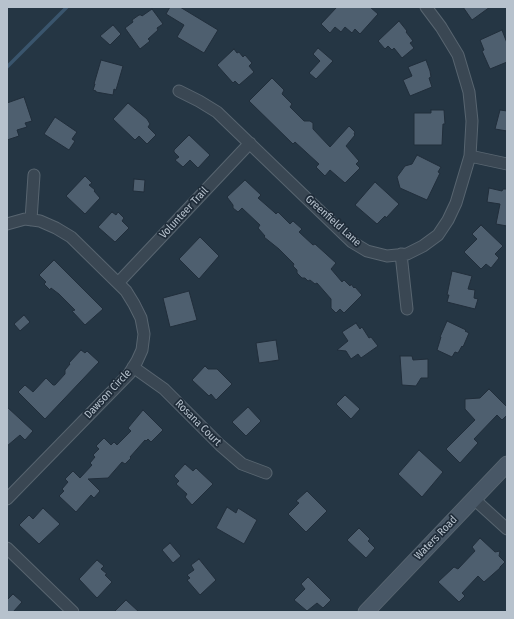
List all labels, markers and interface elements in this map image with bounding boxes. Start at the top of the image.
street label: Volunteer Trail [157,185,211,241]
street label: Greenfield Lane [302,193,364,249]
street label: Dawson Circle [82,367,134,421]
street label: Rosana Court [172,397,224,449]
street label: Waters Road [412,513,460,563]

